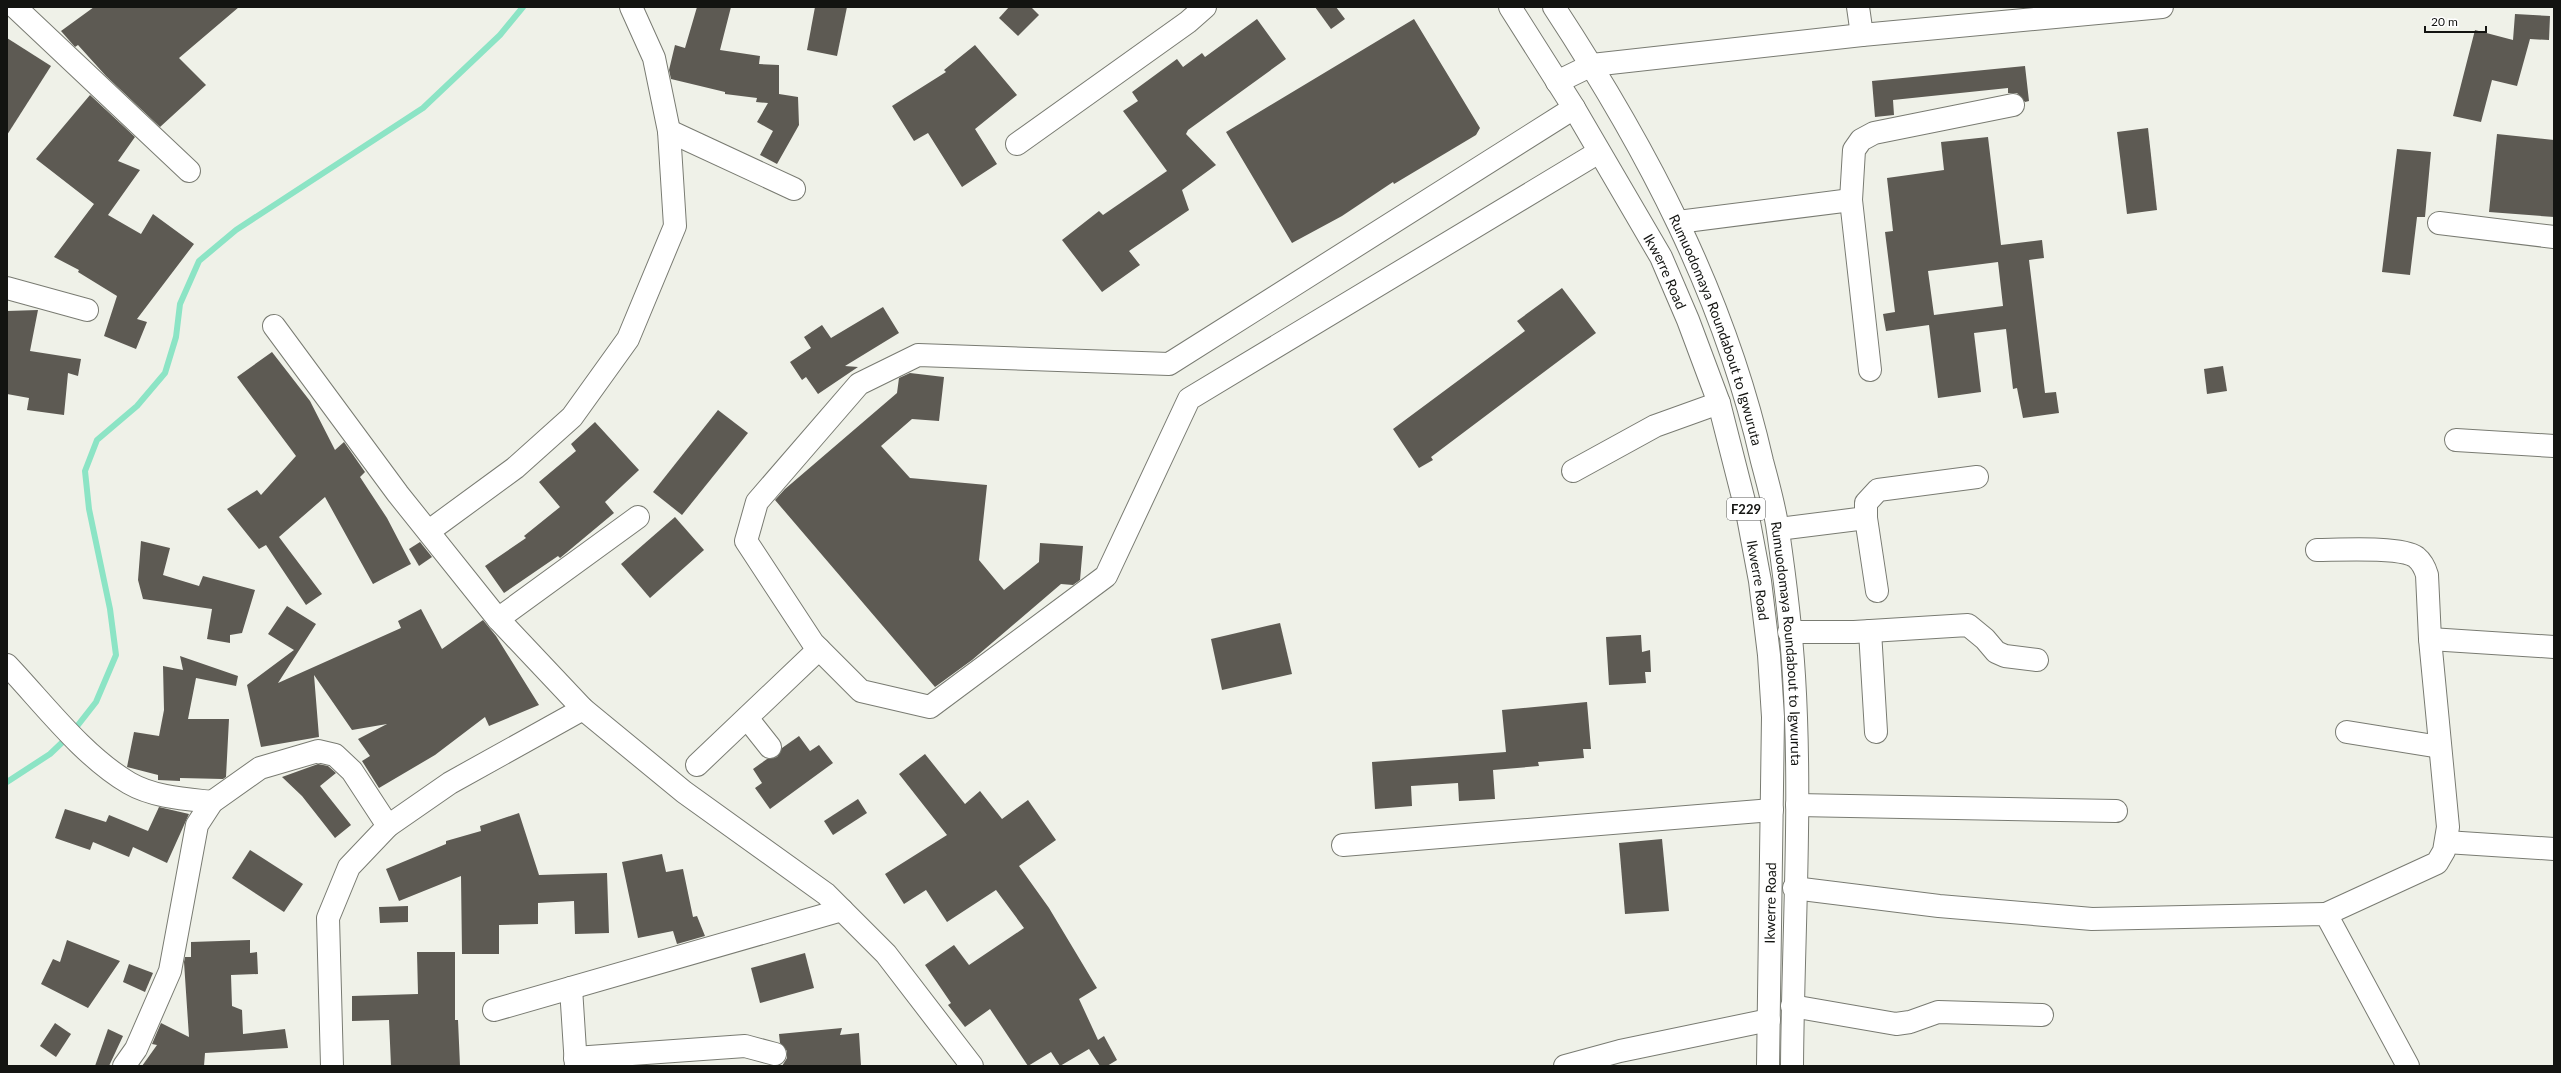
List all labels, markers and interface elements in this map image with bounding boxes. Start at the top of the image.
scale bar [2425,8,2486,34]
text: 20 m [2431,14,2458,29]
street label: Rumuodomaya Roundabout to Igwuruta [1666,211,1767,447]
street label: Ikwerre Road [1641,230,1691,311]
road number: F229 [1727,498,1765,520]
street label: Rumuodomaya Roundabout to Igwuruta [1768,520,1806,766]
street label: Ikwerre Road [1744,539,1773,621]
street label: Ikwerre Road [1761,862,1779,944]

